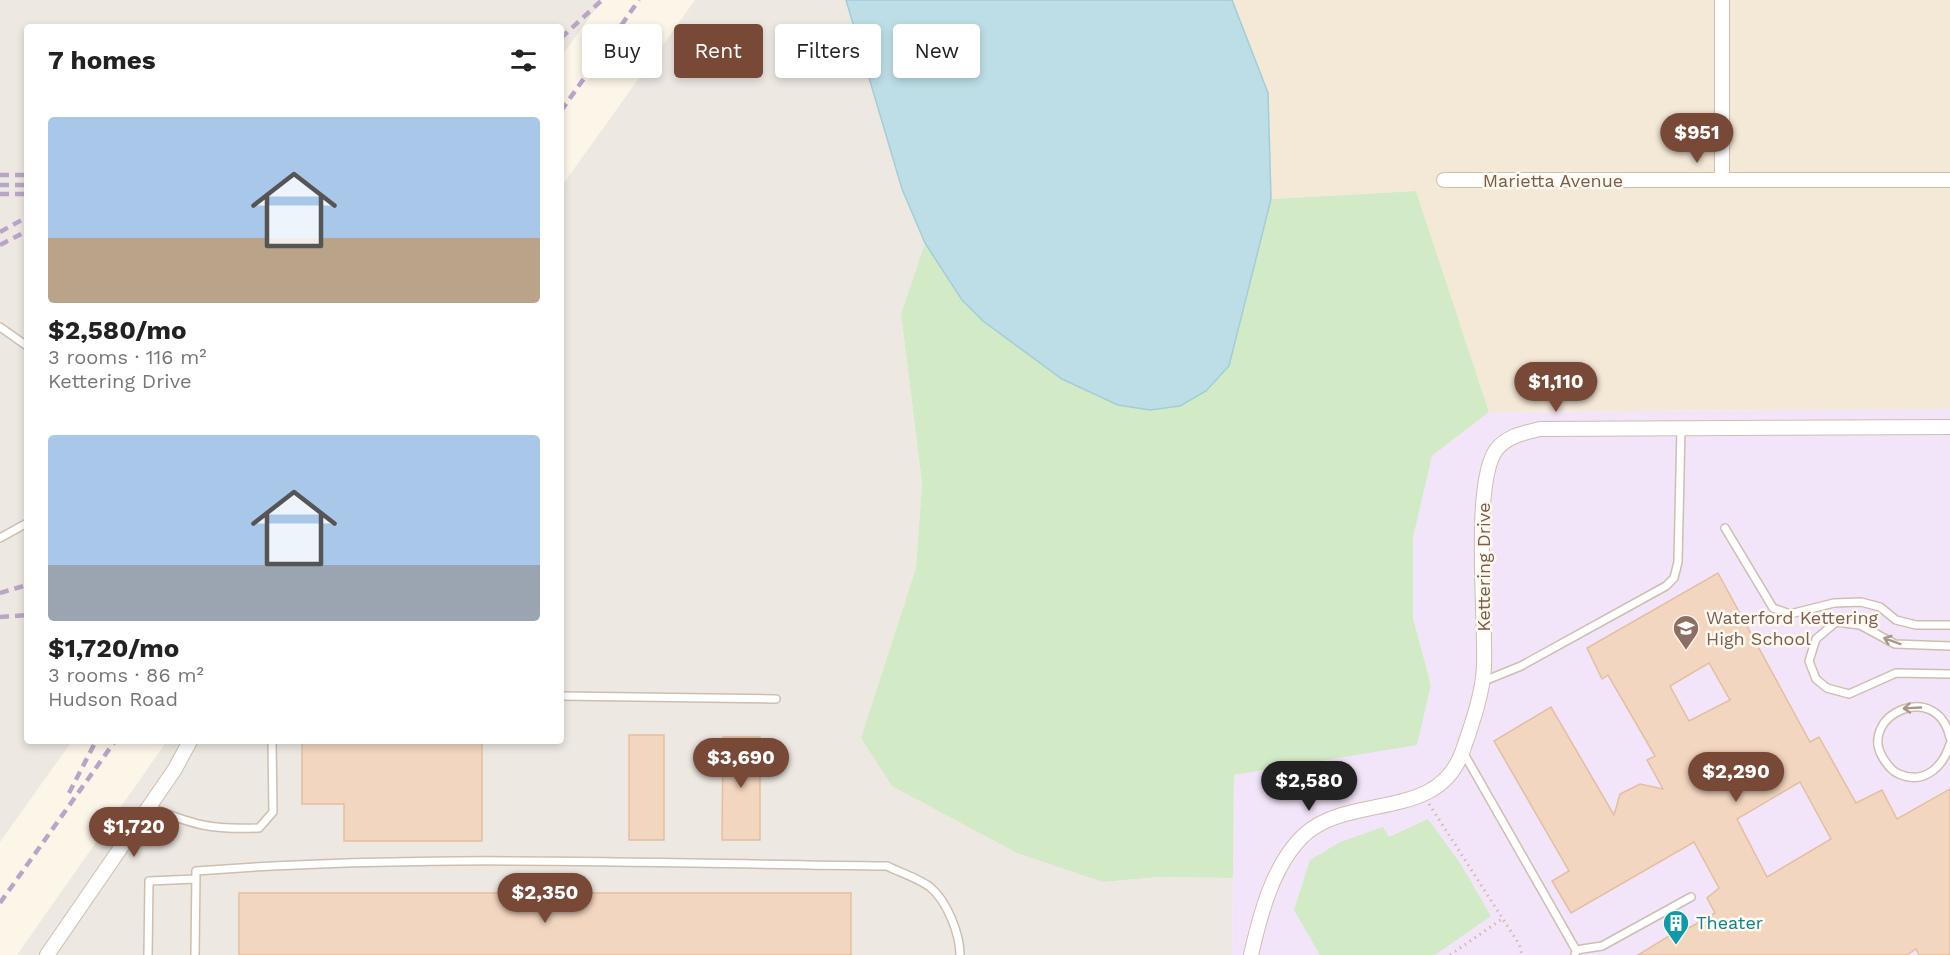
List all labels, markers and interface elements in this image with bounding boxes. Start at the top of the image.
chip: Buy [582,24,662,78]
chip: Rent [674,24,763,78]
chip: Filters [775,24,881,78]
chip: New [893,24,980,78]
icon: filters [507,44,540,77]
text: 7 homes [48,45,156,75]
pin: $951 [1661,113,1733,164]
text: $951 [1674,120,1720,144]
icon: home [240,156,348,264]
street label: Marietta Avenue [1483,170,1623,191]
text: $2,580/mo [48,315,187,345]
text: 3 rooms · 116 m² [48,345,207,369]
pin: $1,110 [1507,362,1605,413]
text: Kettering Drive [48,369,192,393]
text: $1,110 [1528,369,1584,393]
icon: home [240,474,348,582]
street label: Kettering Drive [1473,502,1494,632]
place label: Waterford Kettering High School [1706,607,1879,649]
school or university icon: Waterford Kettering High School [1671,613,1701,651]
text: $1,720/mo [48,633,179,663]
one-way arrow [1884,634,1902,645]
text: 3 rooms · 86 m² [48,663,204,687]
text: Hudson Road [48,687,178,711]
one-way arrow [1903,703,1922,714]
pin: $3,690 [692,738,790,789]
text: $3,690 [707,745,775,769]
pin: $2,290 [1687,752,1785,803]
text: $2,290 [1702,759,1770,783]
pin: $2,580 [1260,761,1358,812]
text: $2,580 [1275,768,1343,792]
pin: $1,720 [85,807,183,858]
text: $1,720 [103,814,165,838]
pin: $2,350 [496,873,594,924]
text: $2,350 [512,880,578,904]
building icon: Theater [1661,908,1691,946]
place label: Theater [1696,912,1763,933]

